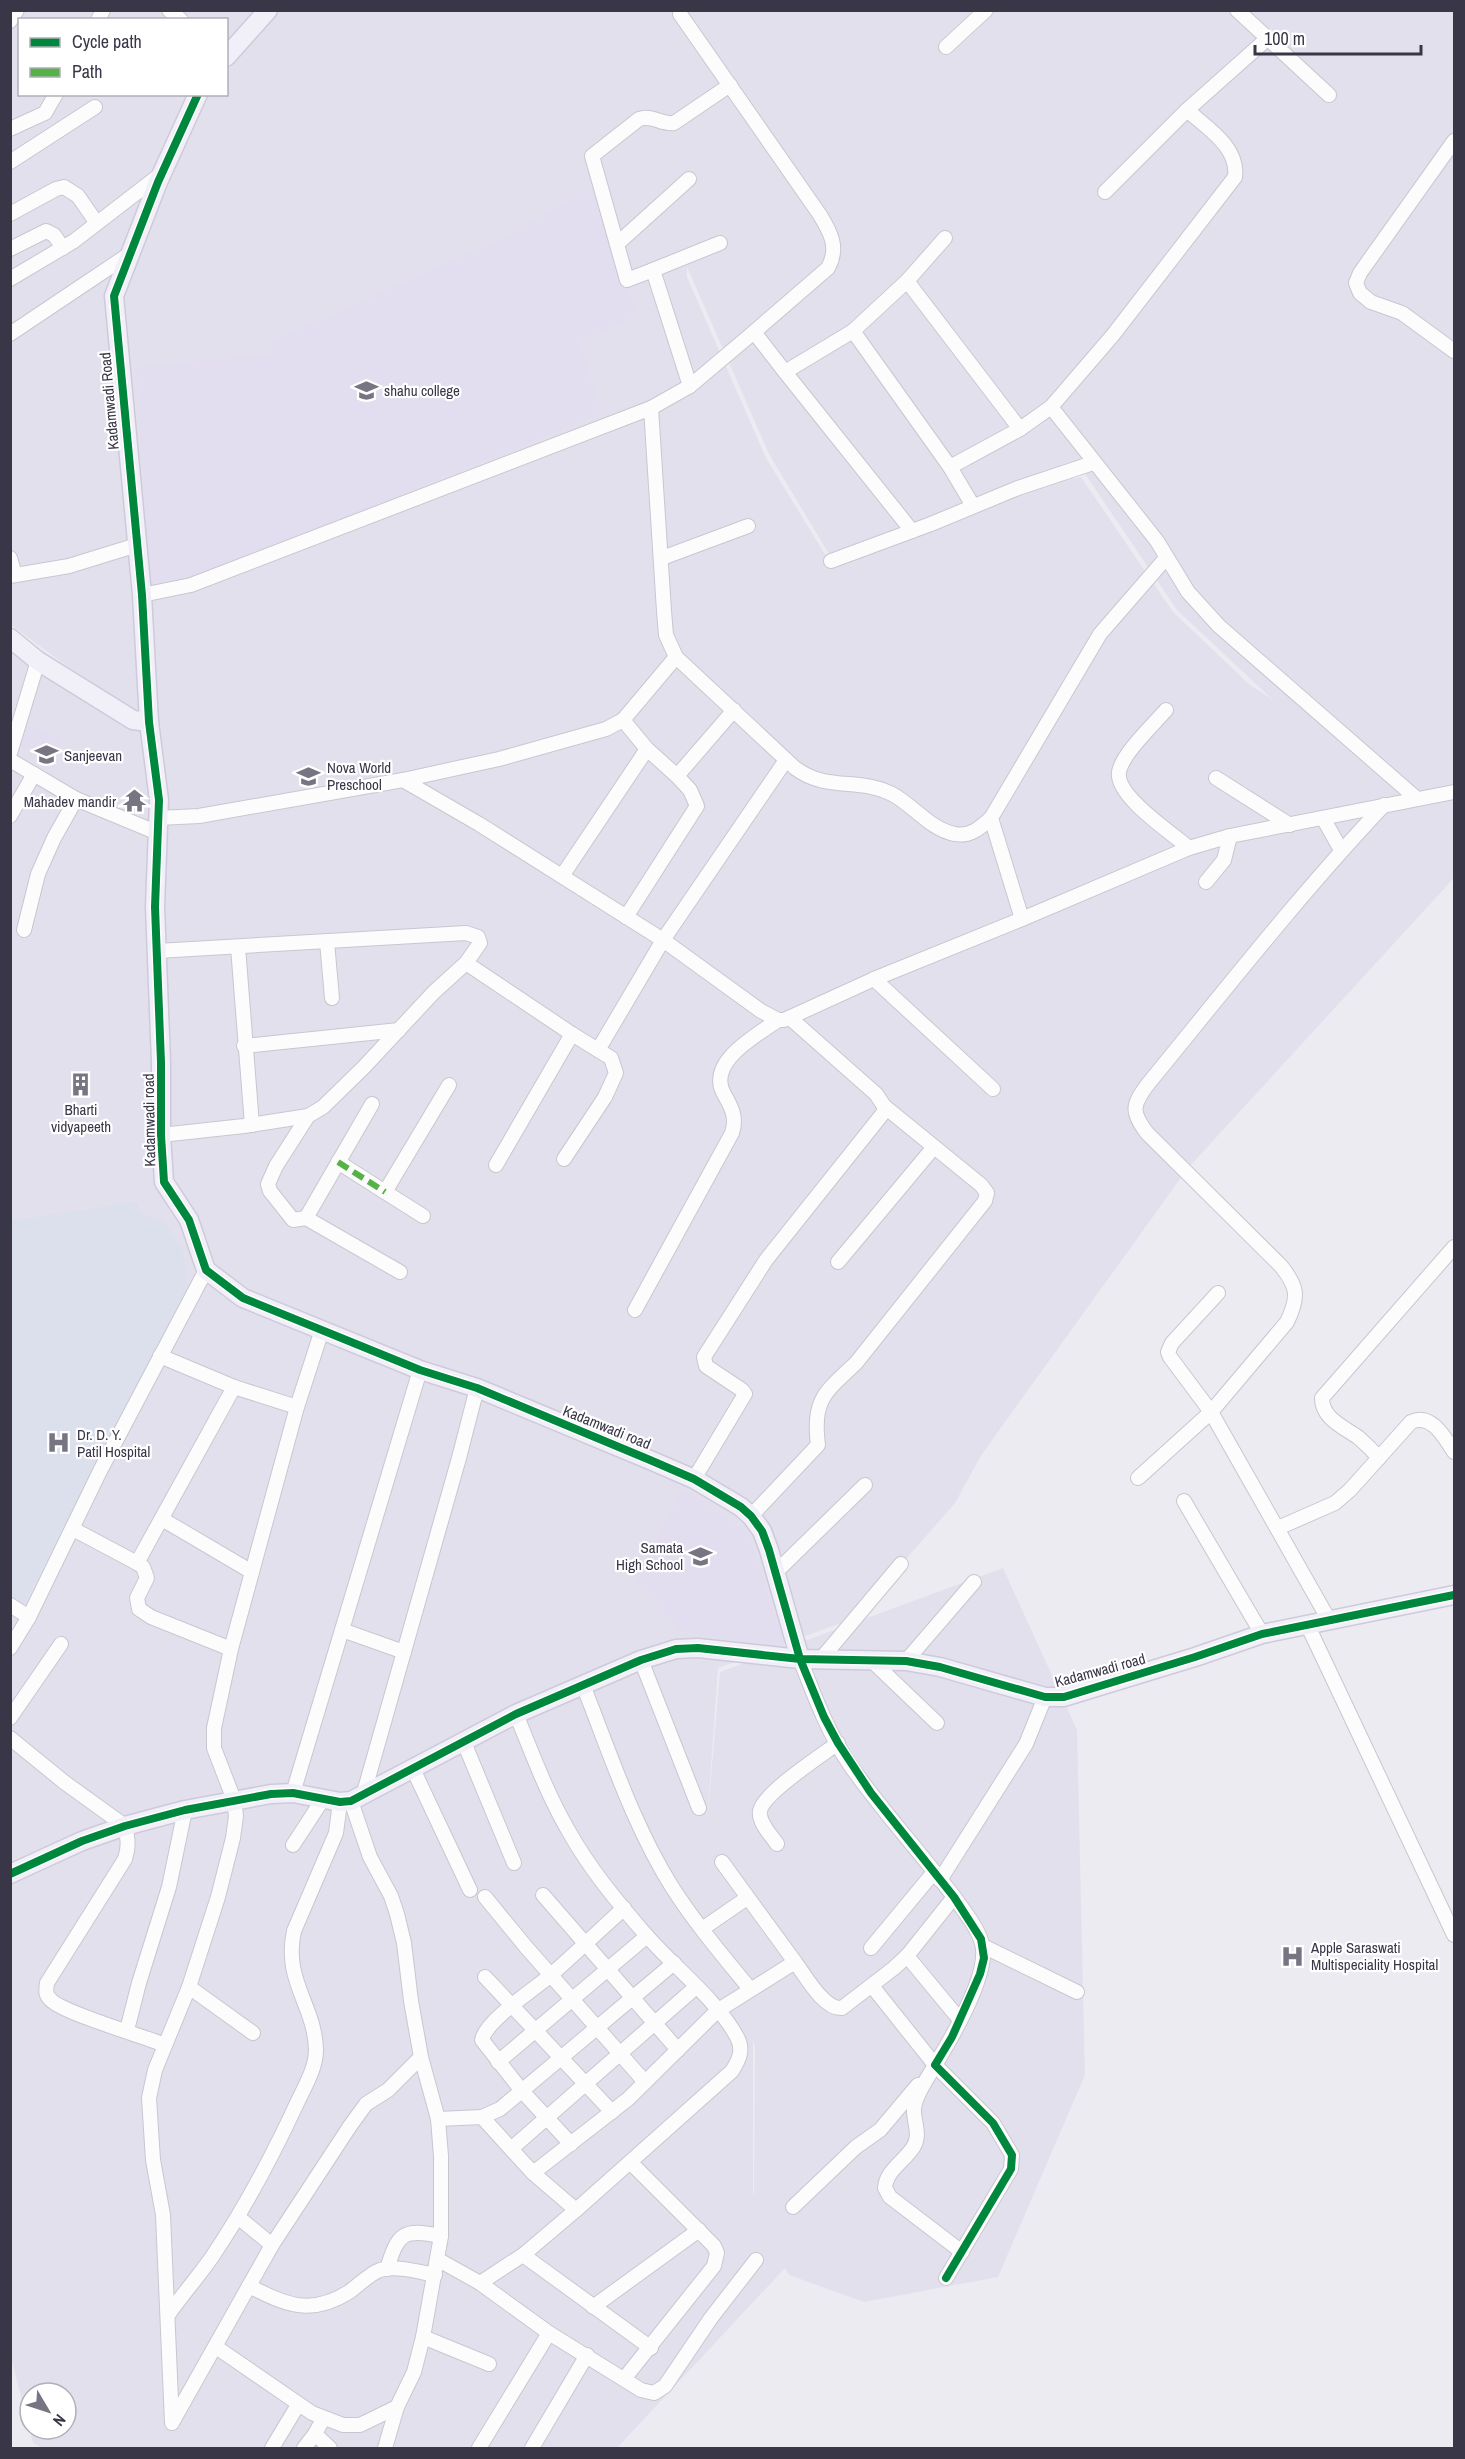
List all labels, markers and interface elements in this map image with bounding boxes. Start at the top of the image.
legend [18,18,228,96]
scale bar [1255,18,1422,56]
text: 100 m [1264,26,1305,51]
text: Cycle path [72,29,142,54]
text: Path [72,59,102,84]
street label: Kadamwadi Road [94,351,124,451]
school or university icon: shahu college [353,377,379,403]
place label: shahu college [384,380,460,401]
school or university icon: Sanjeevan [33,742,59,768]
place label: Sanjeevan [64,745,122,766]
place label: Nova World Preschool [327,757,391,795]
school or university icon: Nova World Preschool [296,763,322,789]
temple icon: Mahadev mandir [121,788,147,814]
place label: Mahadev mandir [24,791,116,812]
building icon: Bharti vidyapeeth [68,1072,94,1098]
street label: Kadamwadi road [138,1073,160,1167]
place label: Bharti vidyapeeth [51,1099,111,1137]
street label: Kadamwadi road [560,1400,654,1454]
place label: Dr. D. Y. Patil Hospital [77,1424,150,1462]
hospital icon: Dr. D. Y. Patil Hospital [46,1430,72,1456]
place label: Samata High School [616,1537,683,1575]
school or university icon: Samata High School [688,1543,714,1569]
street label: Kadamwadi road [1052,1648,1148,1692]
place label: Apple Saraswati Multispeciality Hospital [1310,1937,1438,1975]
hospital icon: Apple Saraswati Multispeciality Hospital [1280,1943,1306,1969]
north arrow [18,2381,78,2441]
text: N [48,2410,71,2431]

